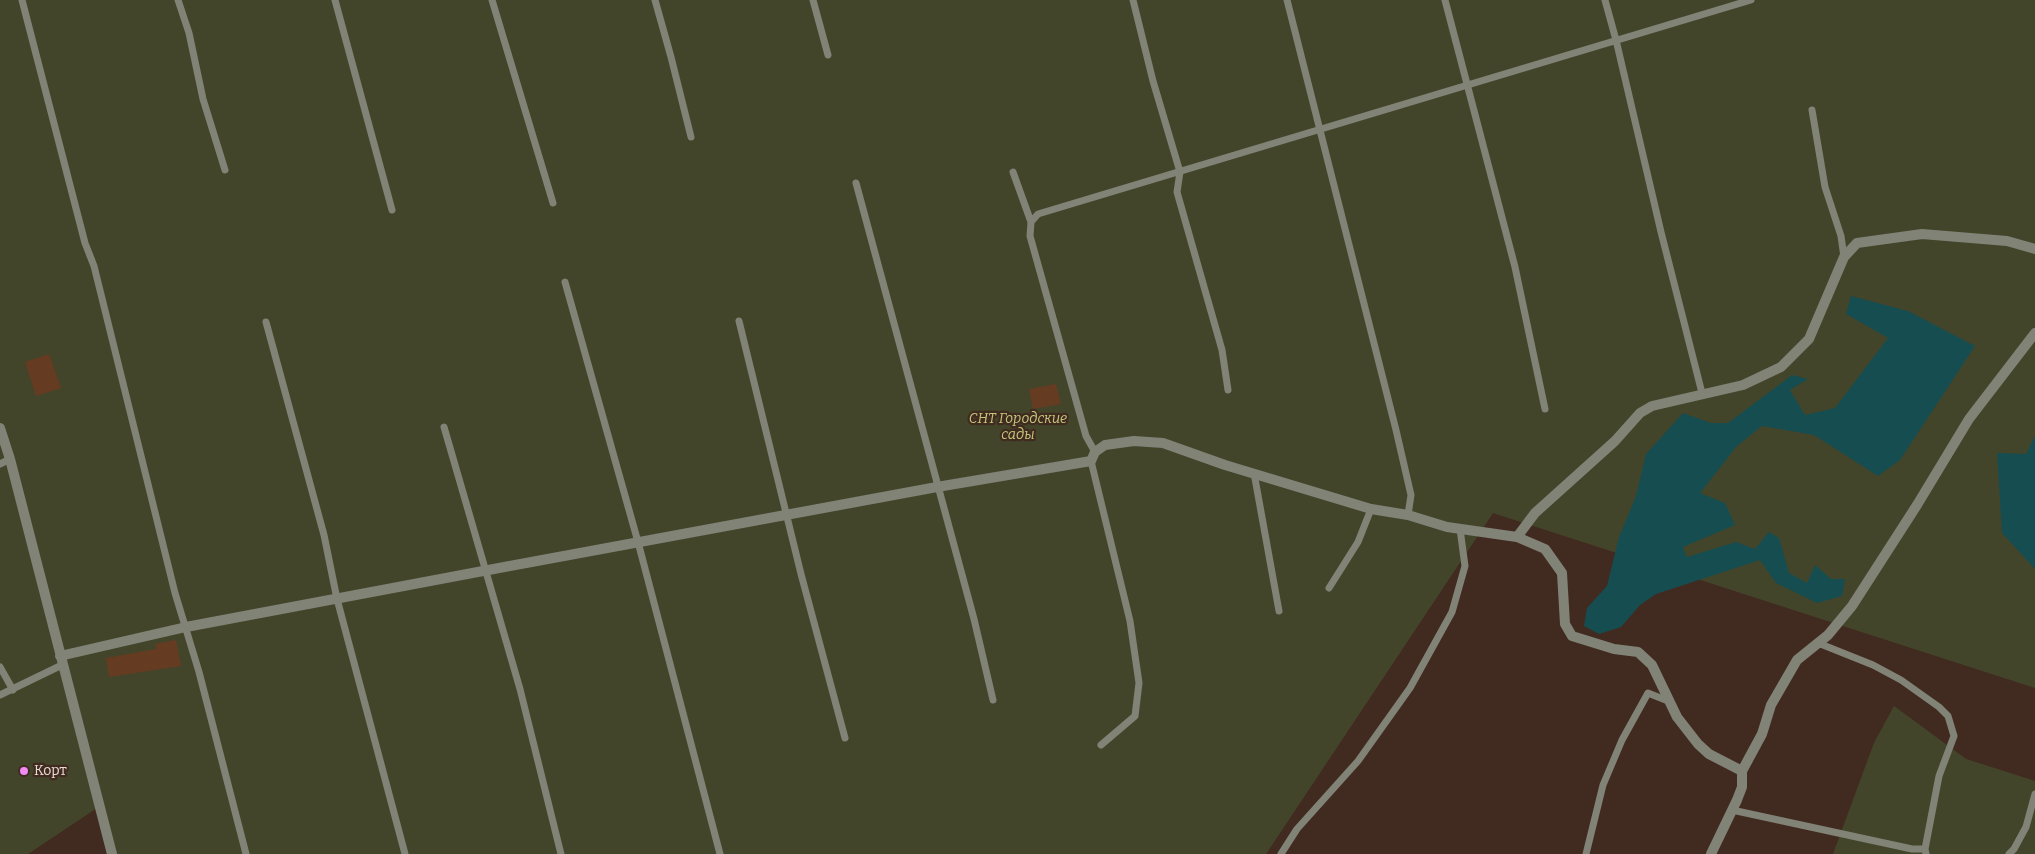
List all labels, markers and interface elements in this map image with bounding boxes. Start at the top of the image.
park label: СНТ Городские сады [969,411,1067,444]
place label: Корт [34,763,67,779]
marker: Корт [18,765,30,777]

